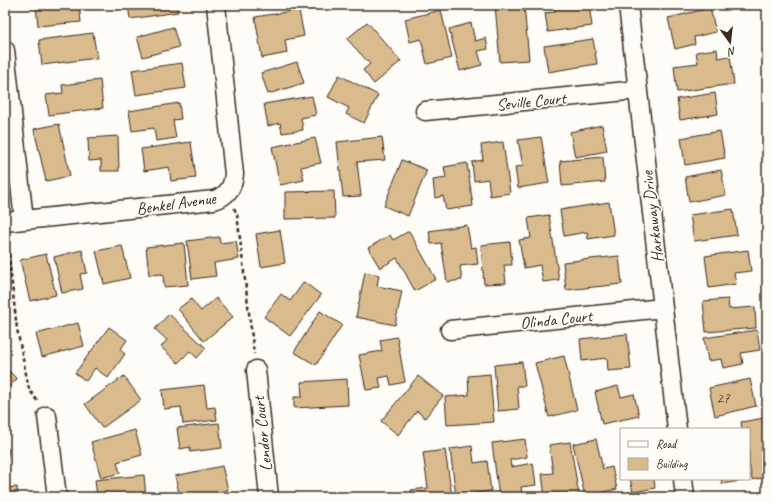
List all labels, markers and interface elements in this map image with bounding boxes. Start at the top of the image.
north arrow [710,22,750,62]
text: N [725,44,738,60]
street label: Seville Court [495,87,569,116]
street label: Harkaway Drive [636,168,669,264]
street label: Benkel Avenue [135,187,218,219]
street label: Olinda Court [519,305,595,334]
house number: 27 [716,389,731,408]
street label: Lendor Court [248,393,277,473]
legend [620,428,750,480]
text: Road [656,436,678,452]
text: Building [656,456,688,472]

